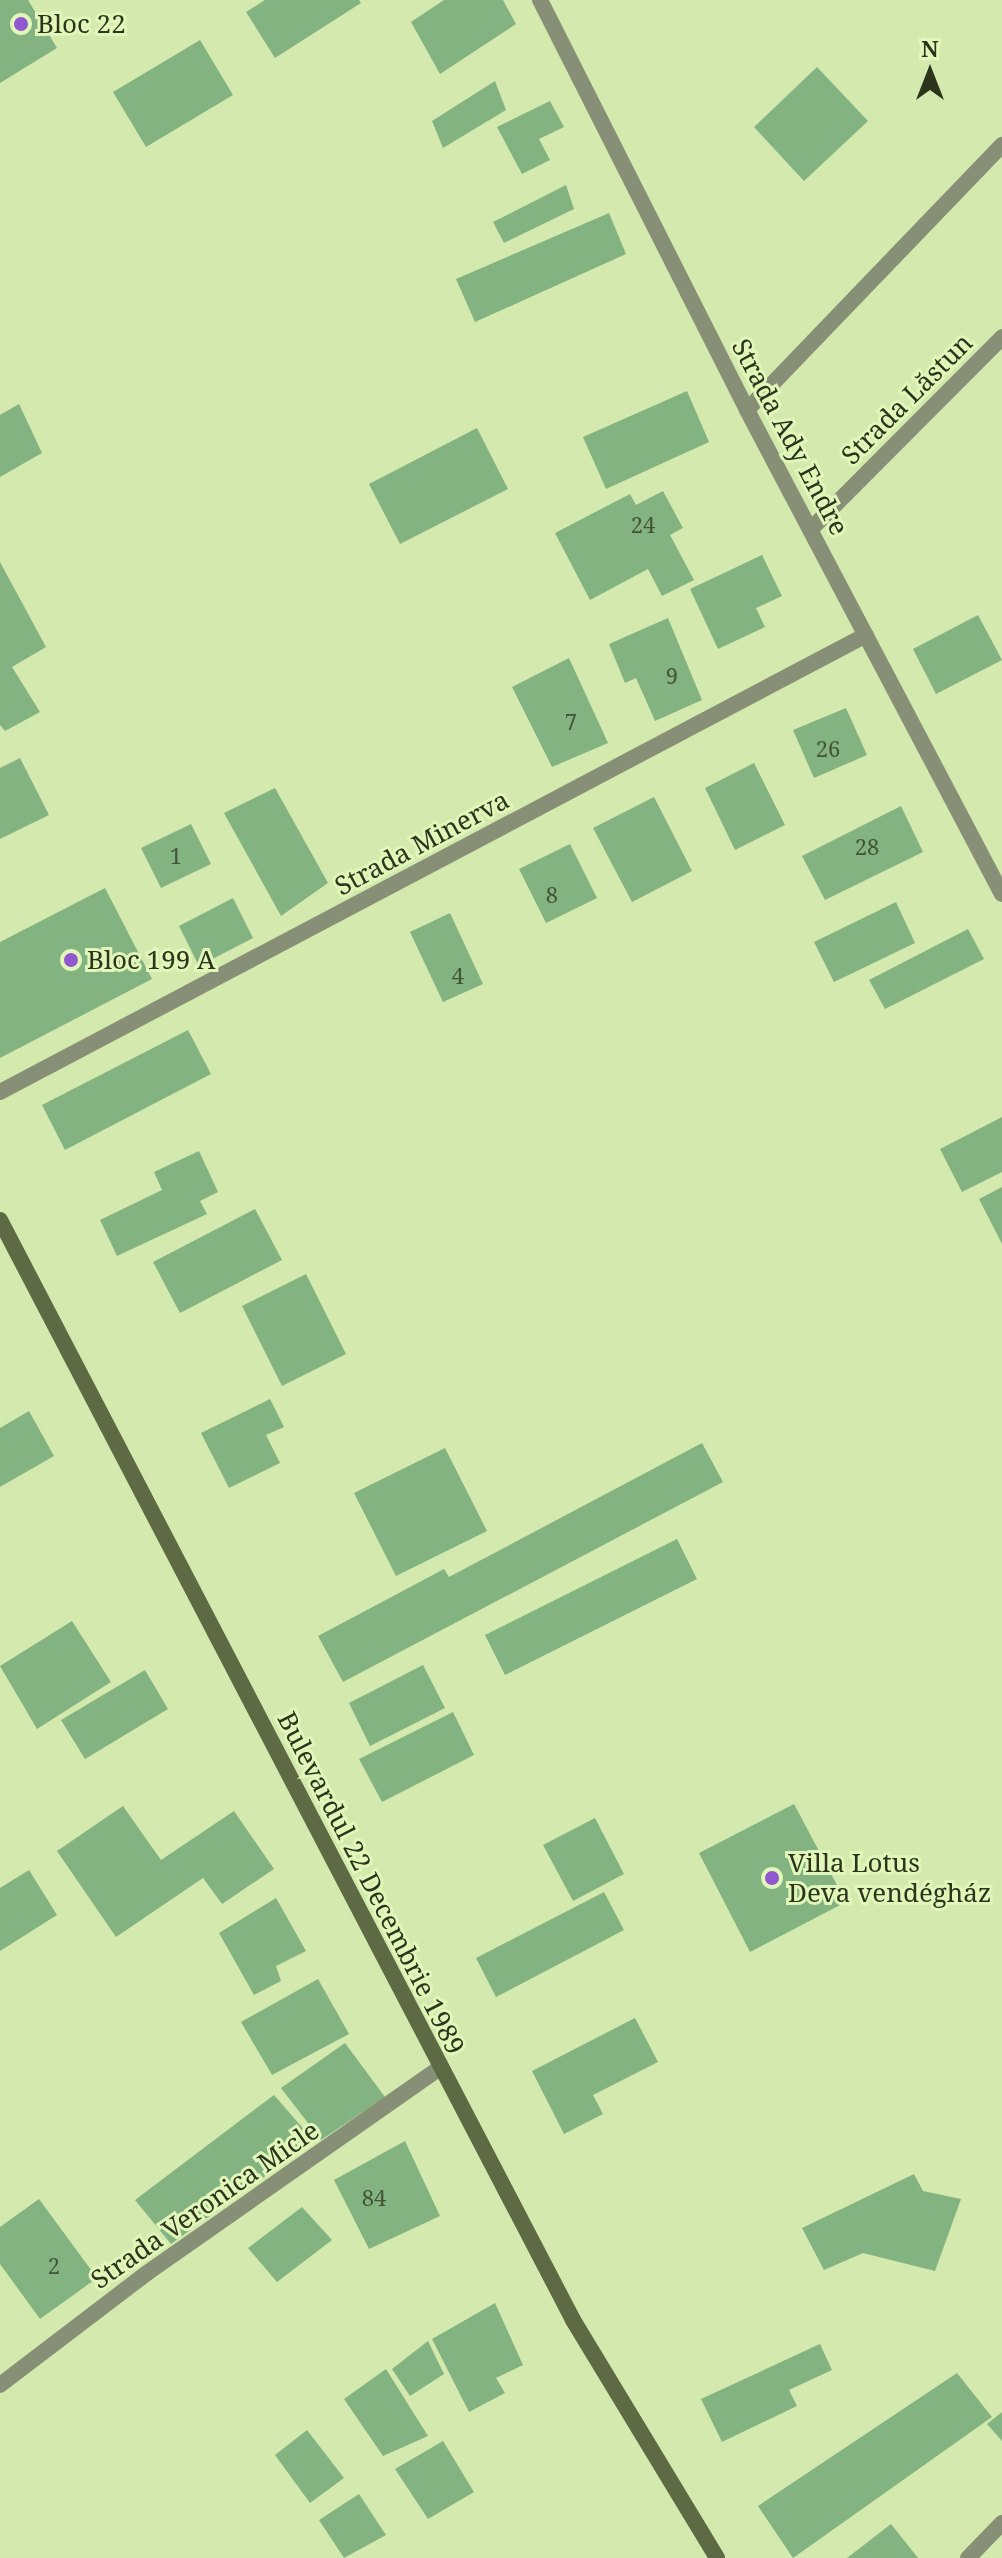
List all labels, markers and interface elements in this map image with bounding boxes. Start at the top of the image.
place label: Bloc 22 [37,8,126,40]
marker: Bloc 22 [12,15,30,33]
north arrow [890,32,970,112]
text: N [921,33,939,63]
street label: Strada Lăstun [835,327,979,471]
street label: Strada Ady Endre [725,334,855,540]
house number: 24 [631,512,655,538]
house number: 9 [666,663,678,689]
house number: 7 [565,709,577,735]
house number: 26 [816,736,840,762]
street label: Strada Minerva [330,784,514,902]
house number: 28 [855,834,879,860]
house number: 1 [170,843,182,869]
house number: 8 [546,882,558,908]
place label: Bloc 199 A [87,944,215,976]
marker: Bloc 199 A [62,951,80,969]
house number: 4 [452,963,464,989]
street label: Bulevardul 22 Decembrie 1989 [271,1707,471,2059]
place label: Villa Lotus Deva vendégház [788,1847,991,1908]
marker: Villa Lotus Deva vendégház [763,1869,781,1887]
street label: Strada Veronica Micle [85,2115,325,2295]
house number: 84 [362,2185,386,2211]
house number: 2 [48,2253,60,2279]

